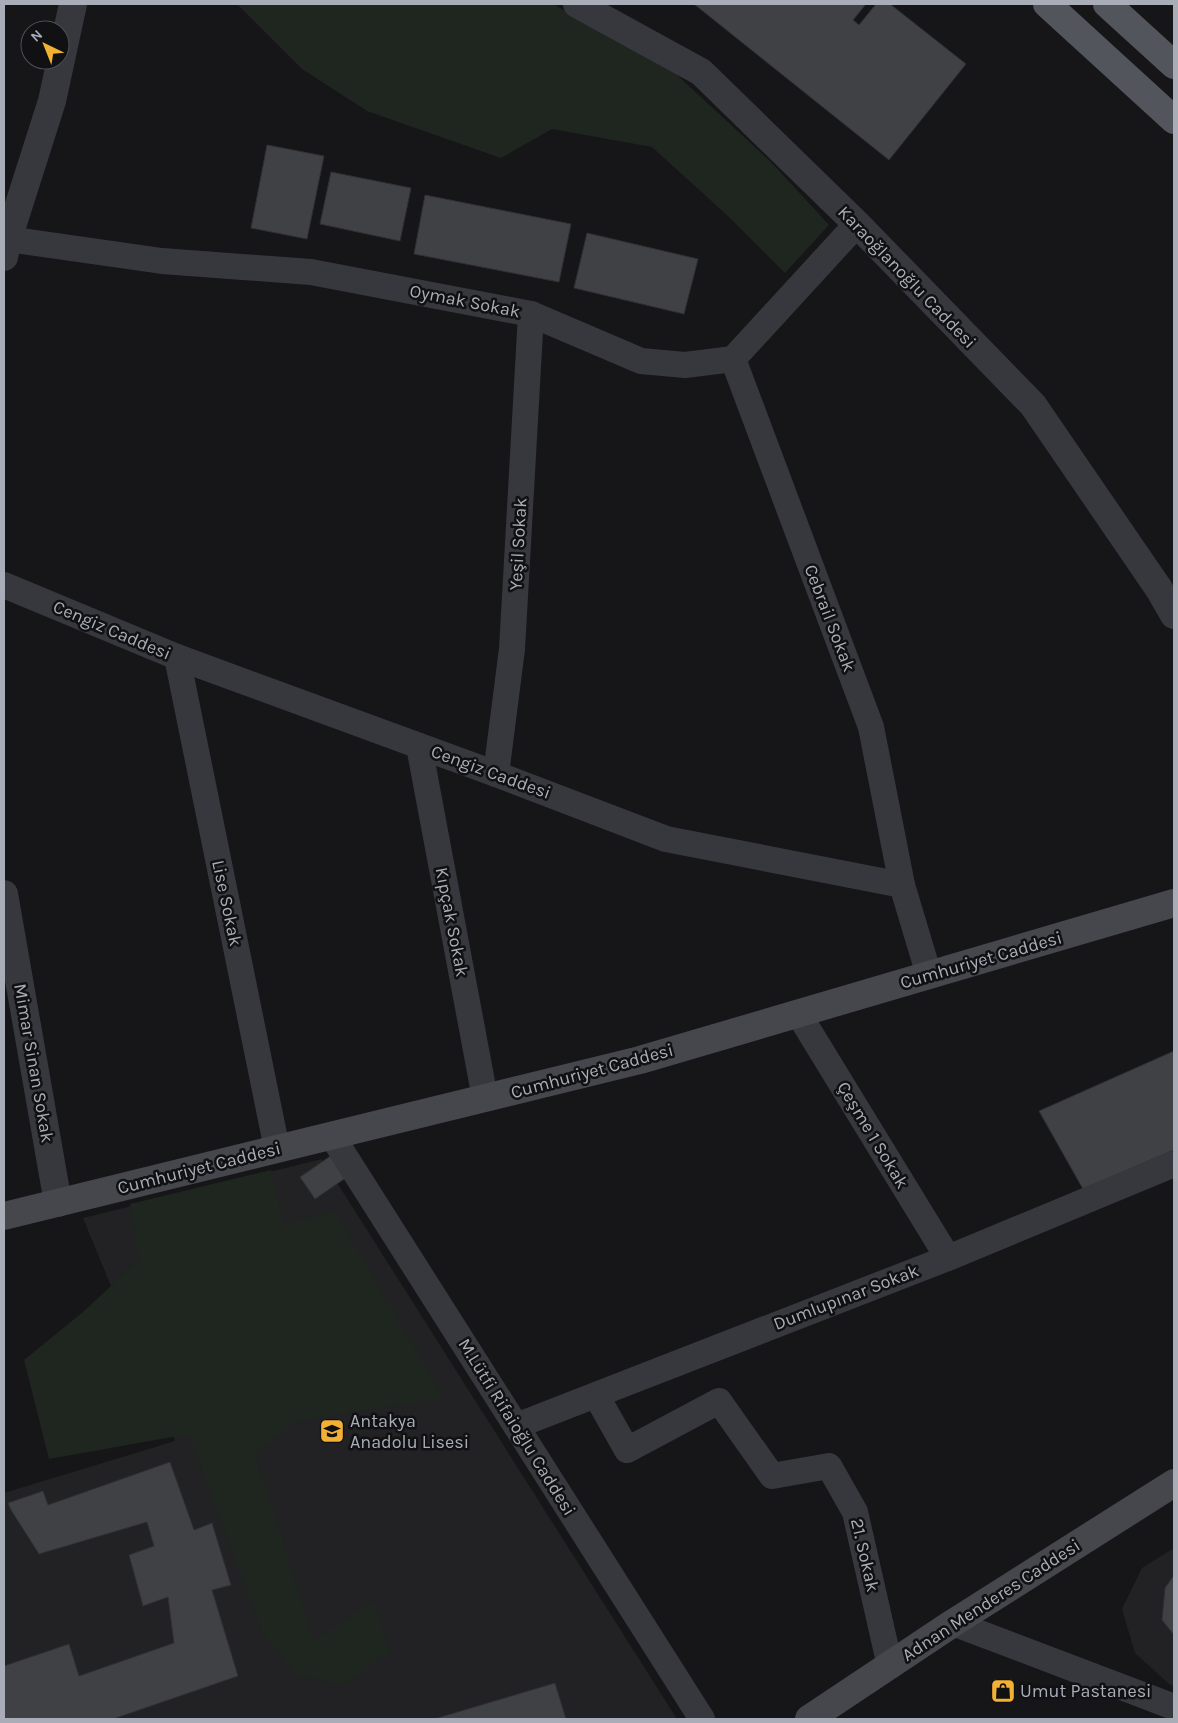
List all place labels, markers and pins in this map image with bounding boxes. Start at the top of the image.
place label: Antakya Anadolu Lisesi [350,1410,469,1453]
school or university icon: Antakya Anadolu Lisesi [319,1418,345,1444]
shop icon: Umut Pastanesi [990,1678,1016,1704]
place label: Umut Pastanesi [1020,1680,1151,1702]

